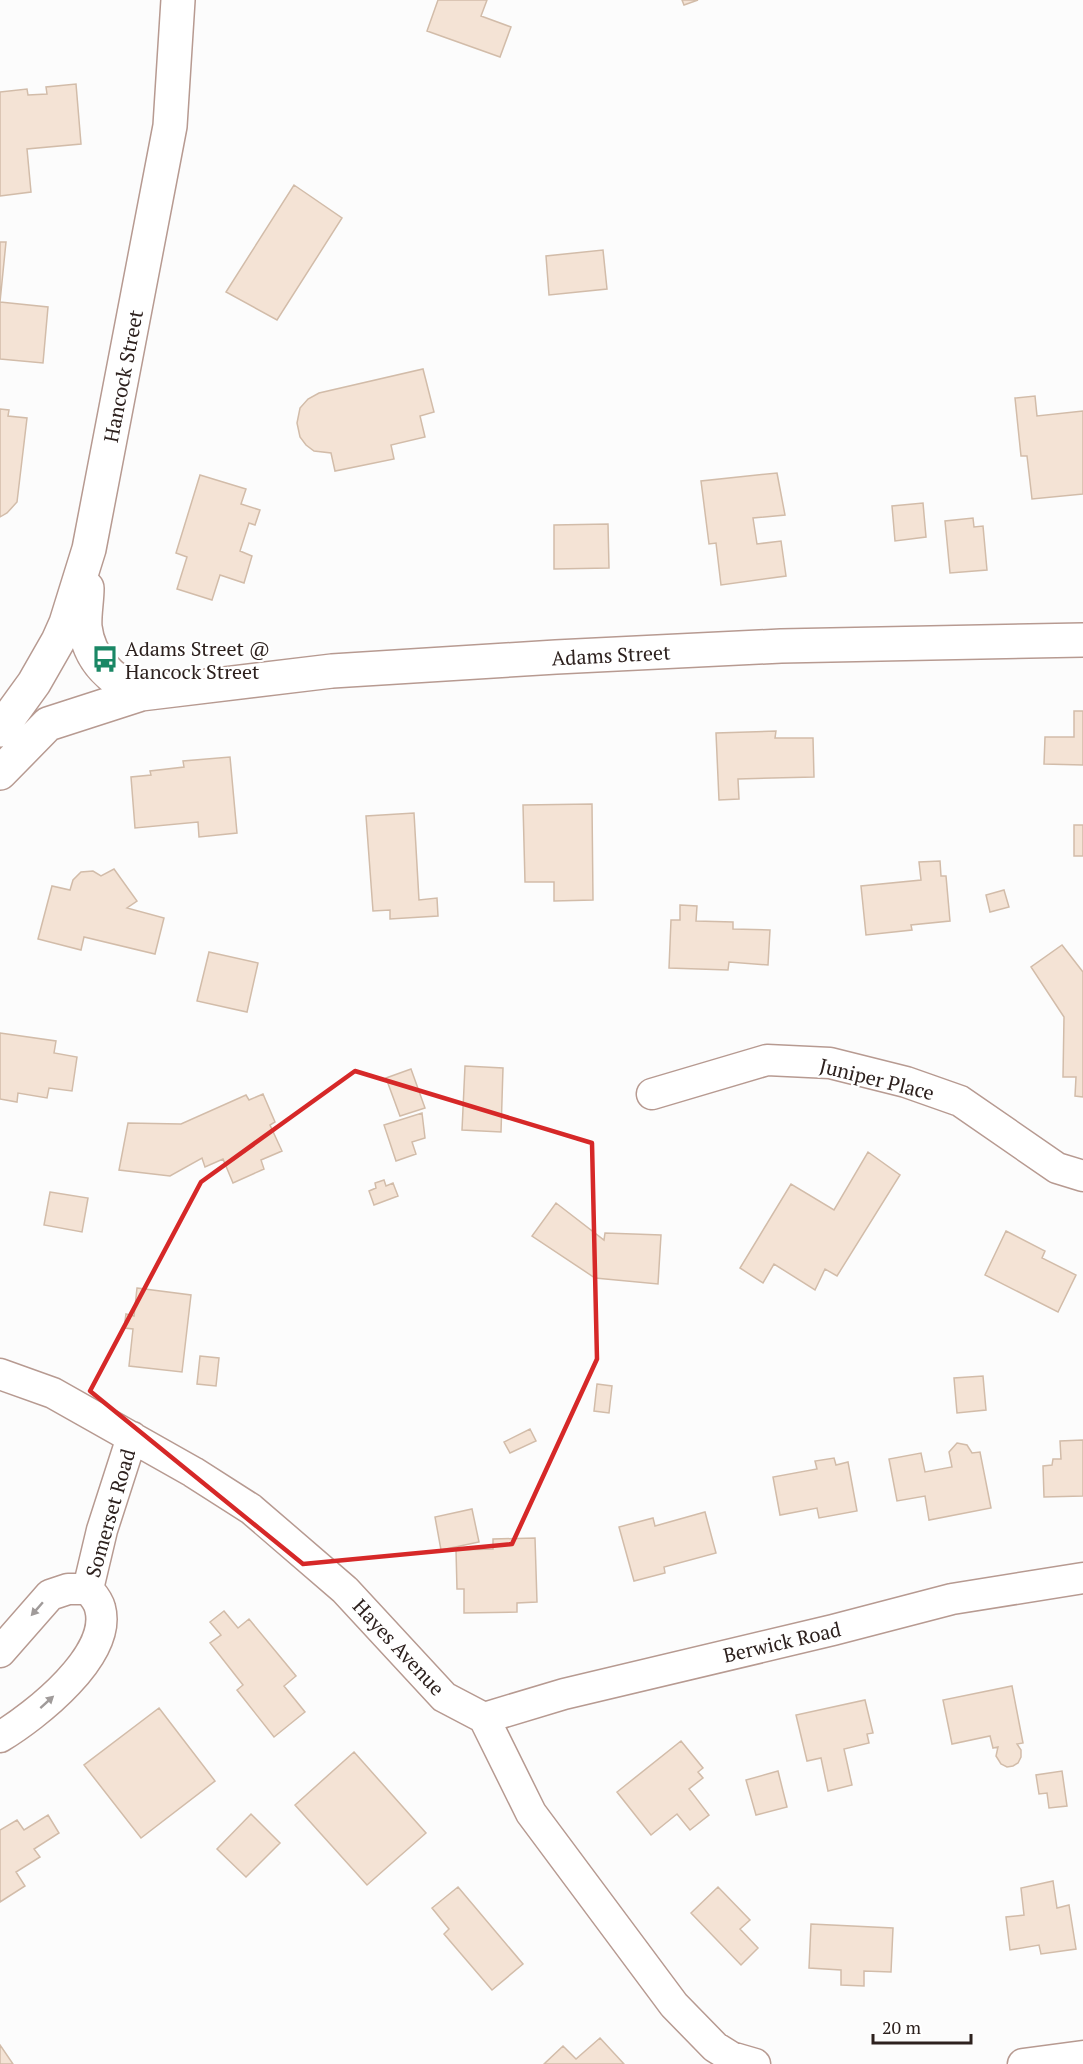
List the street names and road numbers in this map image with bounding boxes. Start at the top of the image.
street label: Hancock Street [97,307,149,445]
street label: Adams Street [551,638,672,672]
street label: Juniper Place [817,1052,937,1106]
street label: Somerset Road [79,1446,141,1580]
street label: Hayes Avenue [347,1593,451,1701]
street label: Berwick Road [721,1615,843,1669]

